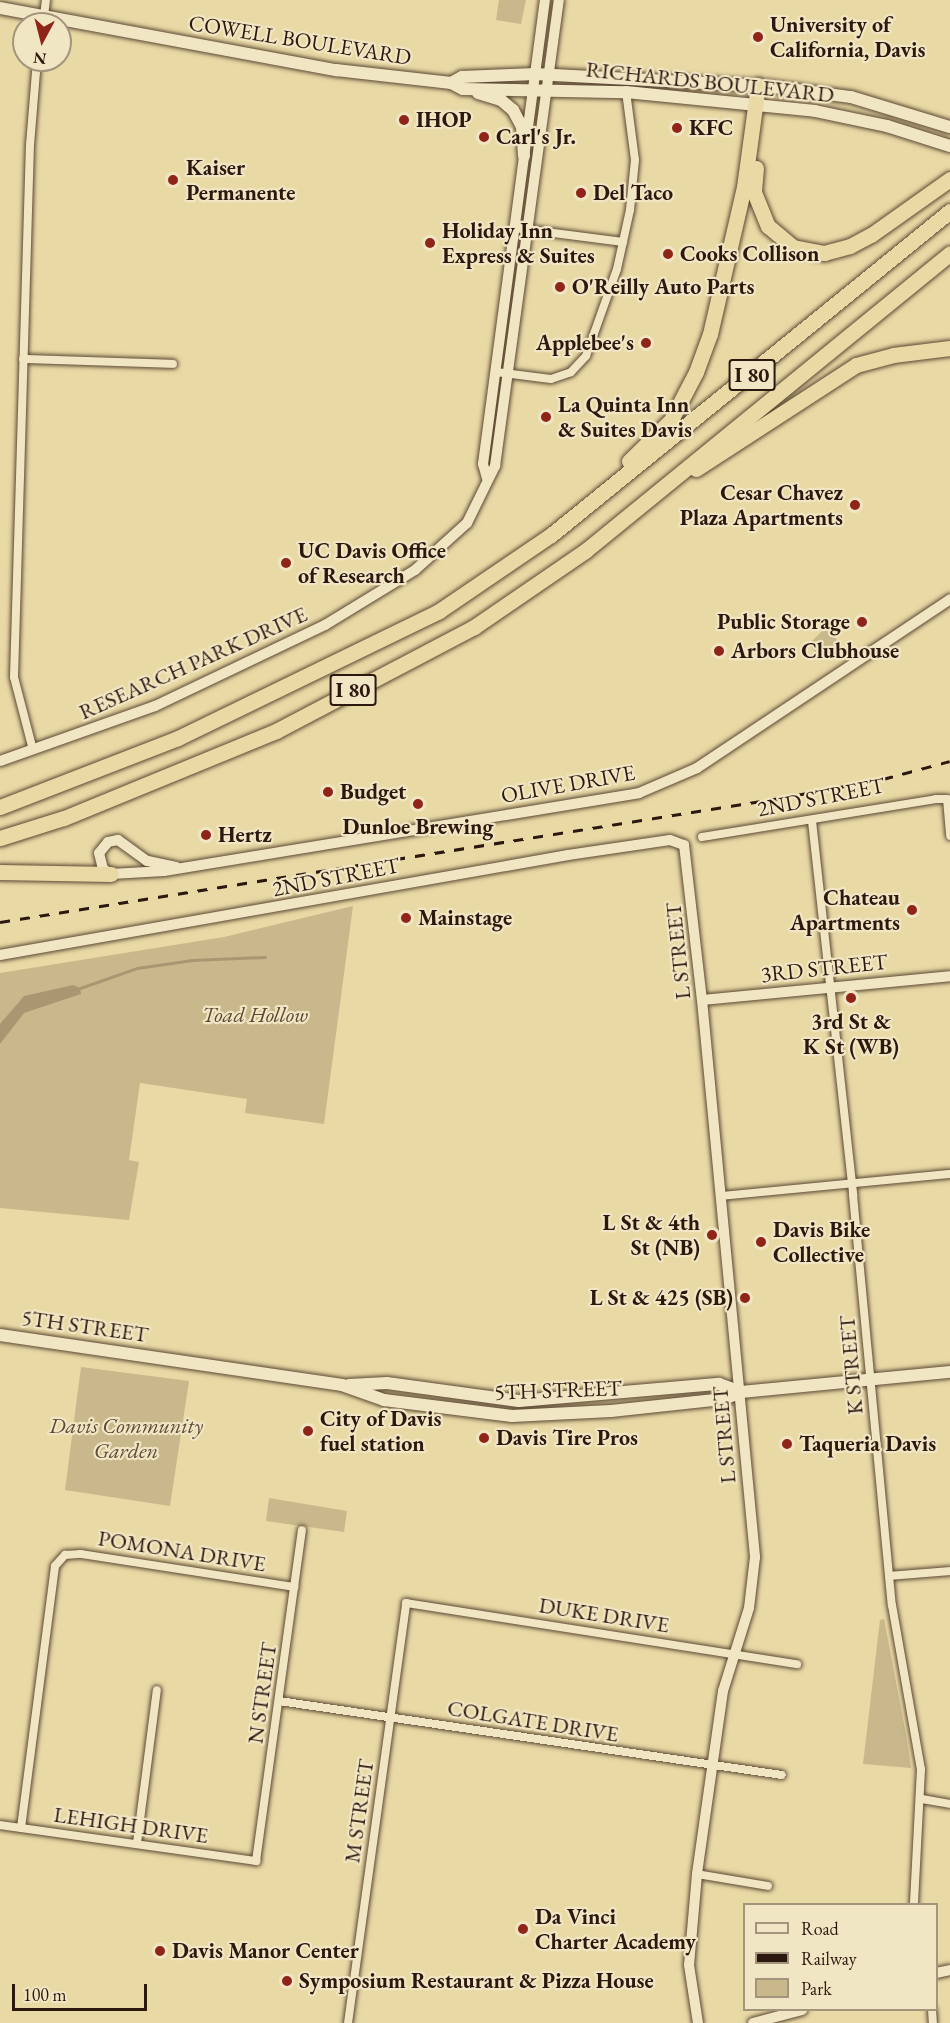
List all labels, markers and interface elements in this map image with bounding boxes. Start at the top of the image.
street label: COWELL BOULEVARD [187,9,413,71]
place label: University of California, Davis [770,11,925,62]
north arrow [12,12,72,72]
marker: University of California, Davis [751,30,765,44]
text: N [32,47,48,70]
street label: RICHARDS BOULEVARD [585,56,835,108]
place label: IHOP [416,107,472,133]
marker: IHOP [397,113,411,127]
place label: KFC [689,115,733,141]
marker: KFC [670,121,684,135]
place label: Carl's Jr. [496,124,576,150]
marker: Carl's Jr. [477,130,491,144]
place label: Kaiser Permanente [186,154,296,206]
marker: Kaiser Permanente [164,171,182,189]
place label: Del Taco [593,180,673,206]
marker: Del Taco [574,186,588,200]
place label: Holiday Inn Express & Suites [442,217,595,268]
marker: Holiday Inn Express & Suites [423,236,437,250]
place label: Cooks Collison [680,241,819,267]
marker: Cooks Collison [661,247,675,261]
place label: O'Reilly Auto Parts [572,274,754,300]
marker: O'Reilly Auto Parts [553,280,567,294]
place label: Applebee's [536,330,634,356]
marker: Applebee's [639,336,653,350]
road number: I 80 [728,357,776,393]
place label: La Quinta Inn & Suites Davis [558,391,692,442]
marker: La Quinta Inn & Suites Davis [539,410,553,424]
place label: Cesar Chavez Plaza Apartments [680,479,843,530]
marker: Cesar Chavez Plaza Apartments [848,498,862,512]
place label: UC Davis Office of Research [298,537,446,588]
marker: UC Davis Office of Research [279,556,293,570]
street label: RESEARCH PARK DRIVE [75,601,311,725]
place label: Public Storage [717,609,850,635]
marker: Public Storage [855,615,869,629]
place label: Arbors Clubhouse [731,638,899,664]
marker: Arbors Clubhouse [712,644,726,658]
road number: I 80 [329,672,377,708]
street label: OLIVE DRIVE [499,759,637,809]
street label: 2ND STREET [755,772,887,822]
place label: Budget [340,779,406,805]
marker: Budget [321,785,335,799]
marker: Dunloe Brewing [411,797,425,811]
place label: Dunloe Brewing [343,814,493,840]
place label: Hertz [218,822,272,848]
marker: Hertz [199,828,213,842]
street label: 2ND STREET [270,852,402,902]
place label: Chateau Apartments [790,884,900,936]
street label: L STREET [660,901,696,1001]
marker: Chateau Apartments [905,903,919,917]
place label: Mainstage [418,905,512,931]
marker: Mainstage [399,911,413,925]
street label: 3RD STREET [759,948,889,988]
marker: 3rd St & K St (WB) [844,991,858,1005]
park label: Toad Hollow [202,1002,308,1028]
place label: 3rd St & K St (WB) [803,1008,899,1060]
place label: L St & 4th St (NB) [603,1209,700,1260]
place label: Davis Bike Collective [773,1216,870,1268]
marker: L St & 4th St (NB) [705,1228,719,1242]
marker: Davis Bike Collective [754,1235,768,1249]
place label: L St & 425 (SB) [590,1285,733,1311]
marker: L St & 425 (SB) [738,1291,752,1305]
street label: 5TH STREET [20,1304,150,1348]
street label: K STREET [834,1314,868,1416]
street label: 5TH STREET [494,1375,622,1405]
street label: L STREET [707,1385,741,1485]
place label: City of Davis fuel station [320,1405,441,1456]
park label: Davis Community Garden [49,1412,203,1464]
marker: City of Davis fuel station [301,1424,315,1438]
place label: Davis Tire Pros [496,1425,638,1451]
marker: Davis Tire Pros [477,1431,491,1445]
place label: Taqueria Davis [799,1431,936,1457]
marker: Taqueria Davis [780,1437,794,1451]
street label: POMONA DRIVE [96,1525,268,1577]
street label: DUKE DRIVE [537,1592,671,1638]
street label: N STREET [242,1641,282,1745]
street label: COLGATE DRIVE [446,1694,620,1748]
street label: M STREET [339,1757,379,1865]
street label: LEHIGH DRIVE [52,1801,210,1849]
place label: Da Vinci Charter Academy [535,1903,696,1954]
legend [743,1903,938,2011]
text: Road [801,1917,839,1940]
marker: Da Vinci Charter Academy [516,1922,530,1936]
place label: Davis Manor Center [172,1938,359,1964]
marker: Davis Manor Center [153,1944,167,1958]
text: Railway [801,1947,857,1970]
place label: Symposium Restaurant & Pizza House [299,1968,654,1994]
scale bar [15,1972,150,2010]
marker: Symposium Restaurant & Pizza House [280,1974,294,1988]
text: Park [801,1977,832,2000]
text: 100 m [23,1983,67,2006]

